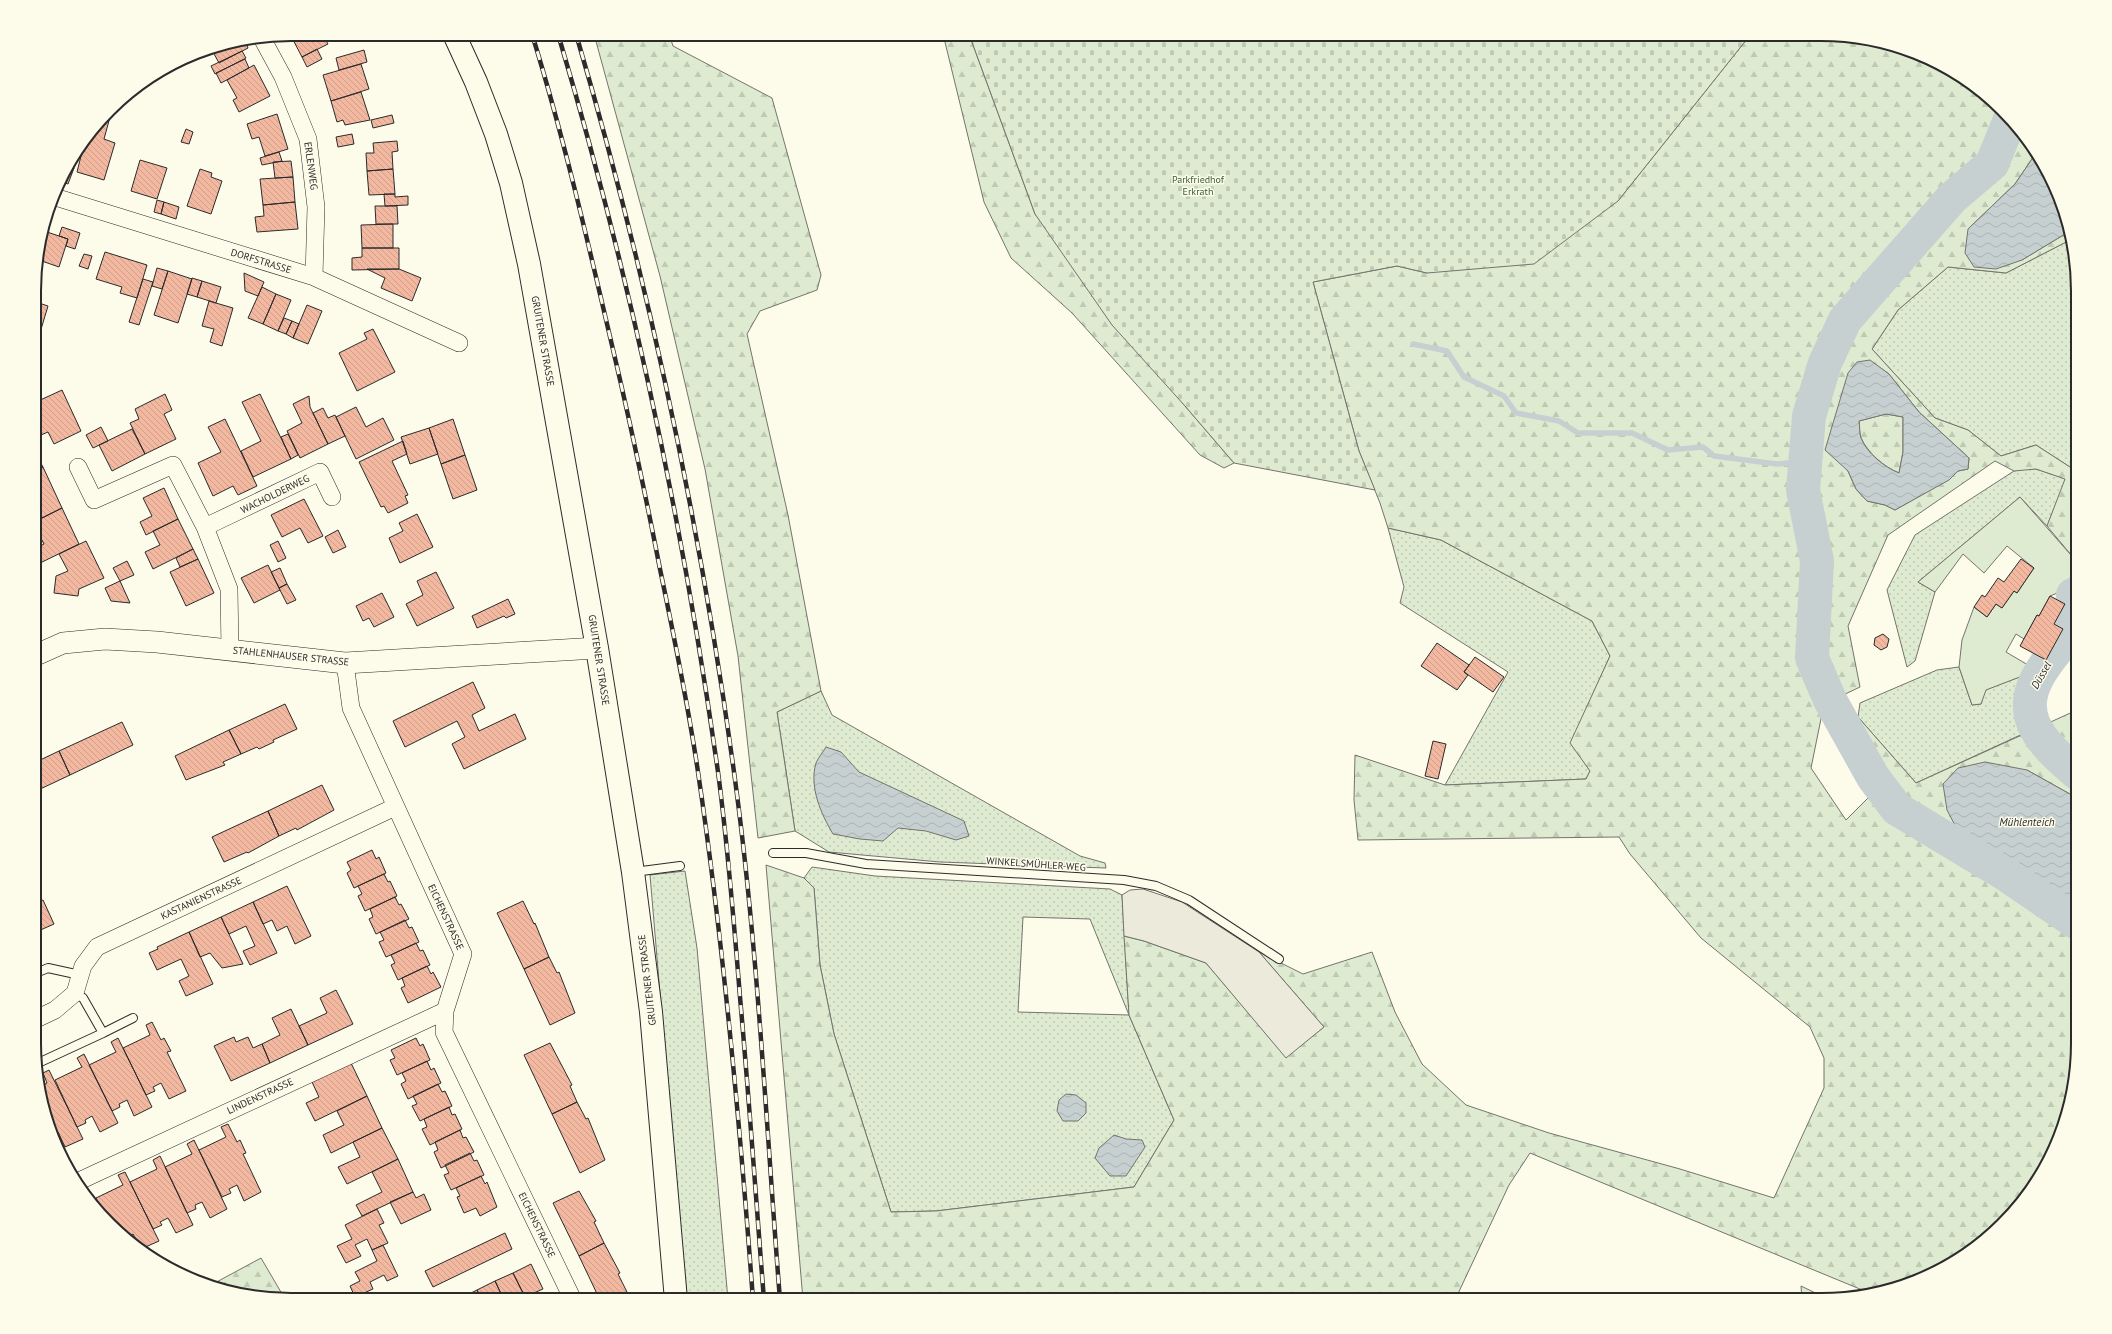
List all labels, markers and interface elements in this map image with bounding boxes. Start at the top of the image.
street label: ERLENWEG [301,141,321,191]
park label: Parkfriedhof Erkrath [1172,173,1225,198]
street label: DORFSTRASSE [229,246,293,276]
street label: GRUITENER STRASSE [529,295,557,387]
street label: WACHOLDERWEG [238,472,312,516]
street label: GRUITENER STRASSE [585,614,613,706]
street label: STAHLENHAUSER STRASSE [232,643,350,669]
water label: Düssel [2028,659,2054,691]
water label: Mühlenteich [1999,815,2055,829]
street label: WINKELSMÜHLER WEG [986,854,1086,874]
street label: KASTANIENSTRASSE [158,874,244,922]
street label: EICHENSTRASSE [425,882,467,952]
street label: GRUITENER STRASSE [635,934,659,1026]
street label: LINDENSTRASSE [225,1075,295,1117]
street label: EICHENSTRASSE [516,1190,558,1260]

